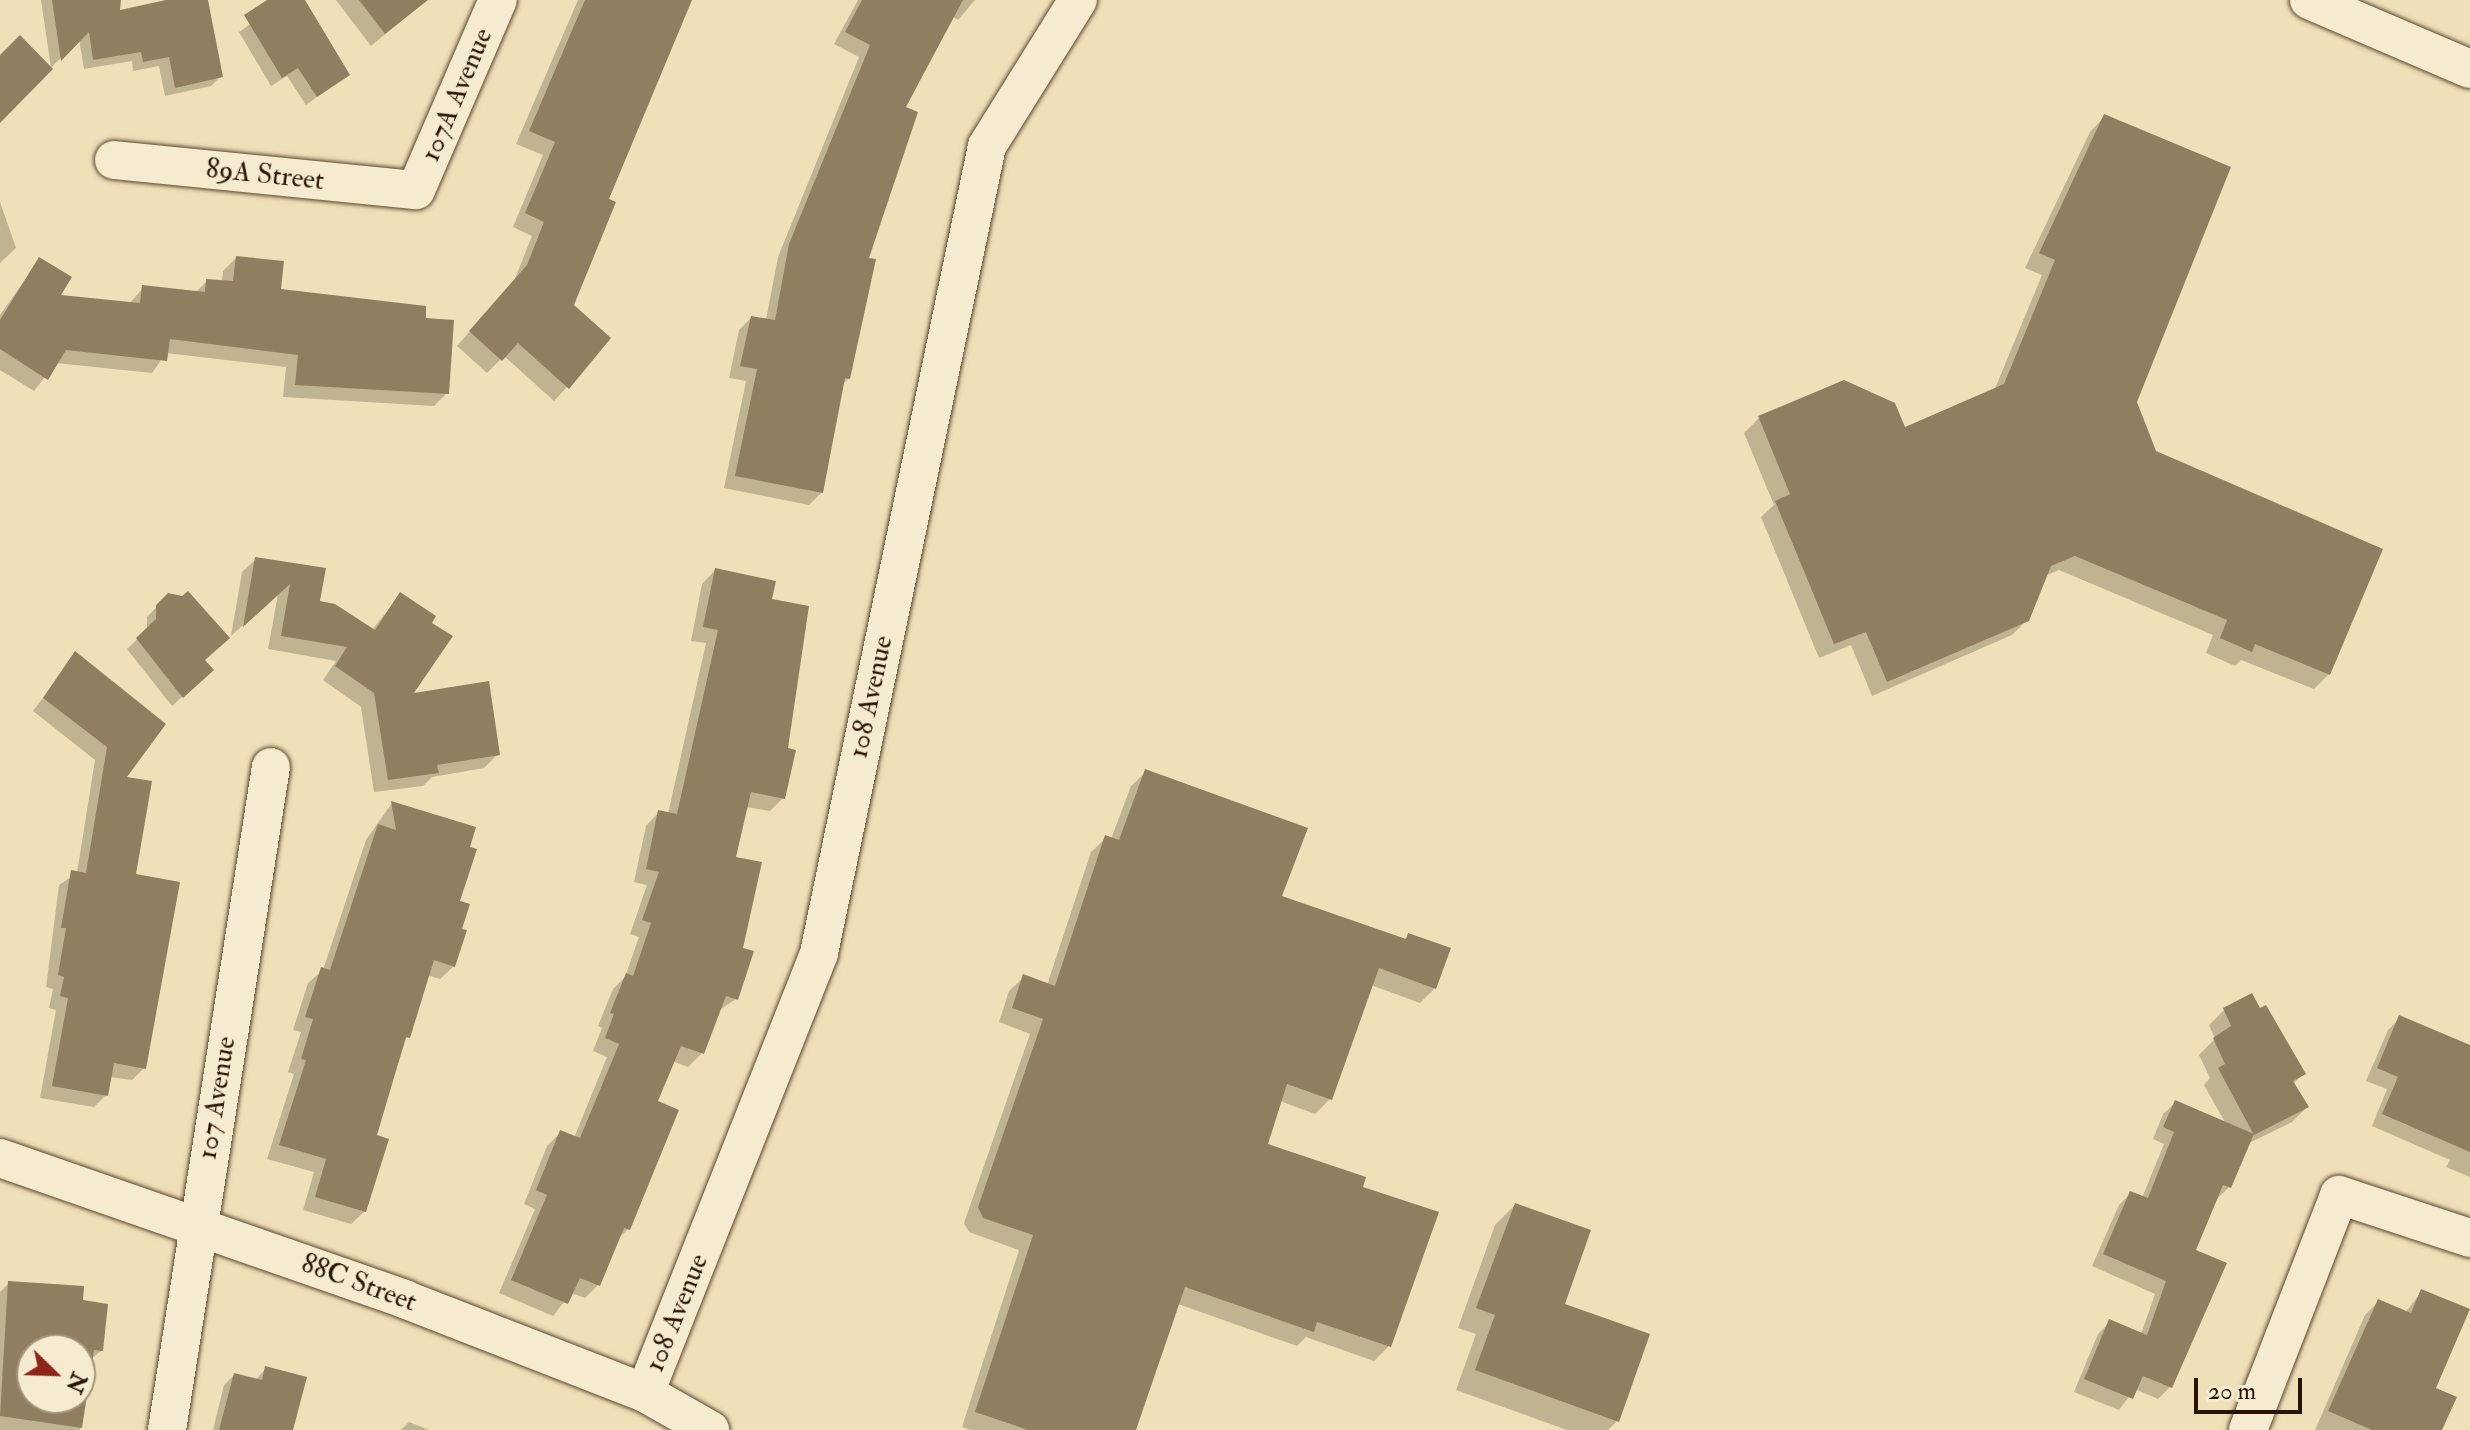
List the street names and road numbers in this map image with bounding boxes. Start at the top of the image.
street label: 107A Avenue [414,23,500,167]
street label: 89A Street [204,152,326,198]
street label: 108 Avenue [842,633,900,761]
street label: 107 Avenue [191,1034,243,1162]
street label: 88C Street [297,1247,421,1319]
street label: 108 Avenue [638,1249,716,1377]

